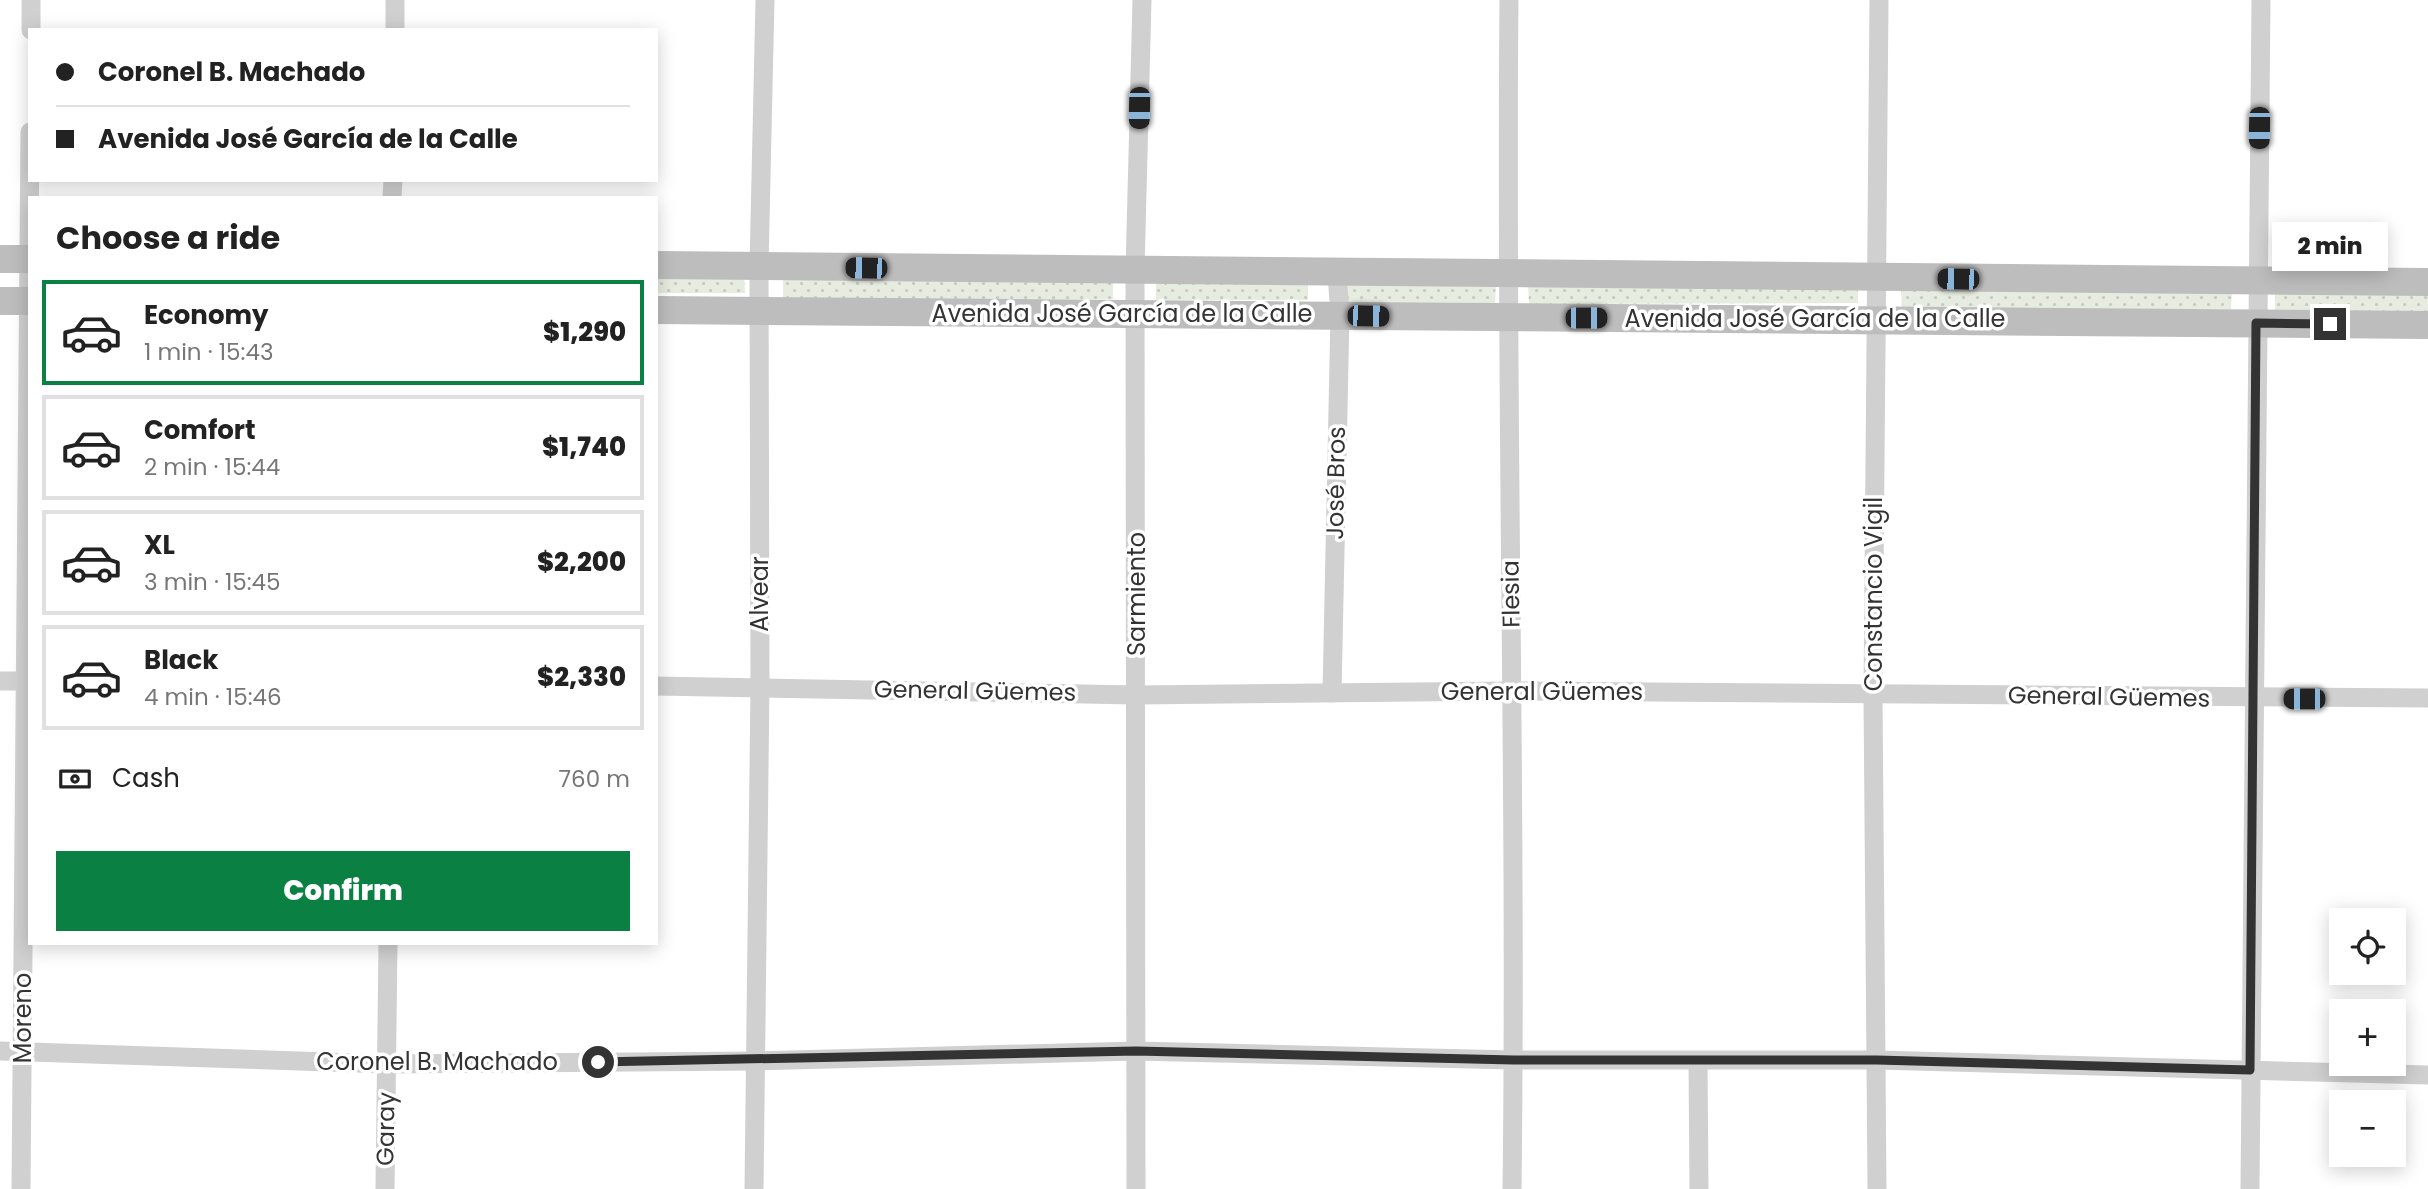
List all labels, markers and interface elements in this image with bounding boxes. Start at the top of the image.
text: Coronel B. Machado [98,54,365,90]
car [1129,87,1150,129]
car [2249,107,2270,149]
text: Avenida José García de la Calle [98,121,518,157]
text: Choose a ride [56,215,280,260]
callout: 2 min [2272,222,2388,272]
text: 2 min [2298,230,2362,262]
car [845,257,888,279]
car [1937,268,1980,290]
text: Economy [144,297,268,333]
street label: Avenida José García de la Calle [932,297,1312,330]
icon: car [60,301,123,364]
street label: Avenida José García de la Calle [1625,302,2005,335]
car [1347,305,1390,327]
car [1566,308,1608,329]
route end [2314,308,2346,340]
text: $1,290 [543,314,626,350]
text: 1 min · 15:43 [144,336,273,368]
text: Comfort [144,412,256,448]
icon: car [60,416,123,479]
street label: José Bros [1318,426,1353,540]
text: $1,740 [542,429,626,465]
text: 2 min · 15:44 [144,451,280,483]
street label: Constancio Vigil [1857,497,1890,691]
text: XL [144,527,175,563]
icon: car [60,531,123,594]
street label: Sarmiento [1120,532,1153,656]
text: $2,200 [537,544,626,580]
street label: Alvear [743,556,776,632]
street label: Flesia [1493,560,1528,628]
text: 3 min · 15:45 [144,566,281,598]
text: Black [144,642,218,678]
icon: car [60,646,123,709]
text: $2,330 [537,659,626,695]
street label: General Güemes [874,672,1076,709]
street label: General Güemes [1441,675,1643,708]
street label: General Güemes [2008,678,2210,715]
text: 4 min · 15:46 [144,681,282,713]
car [2284,689,2326,710]
icon: cash [56,760,94,798]
text: Cash [112,760,180,796]
text: 760 m [559,763,630,795]
button: Confirm [56,851,630,931]
map controls [2329,908,2406,1167]
button: locate [2329,908,2406,985]
street label: Moreno [6,973,39,1063]
button: + [2329,999,2406,1076]
street label: Coronel B. Machado [316,1045,558,1078]
route start [582,1046,614,1078]
button: − [2329,1090,2406,1167]
street label: Garay [368,1091,403,1166]

